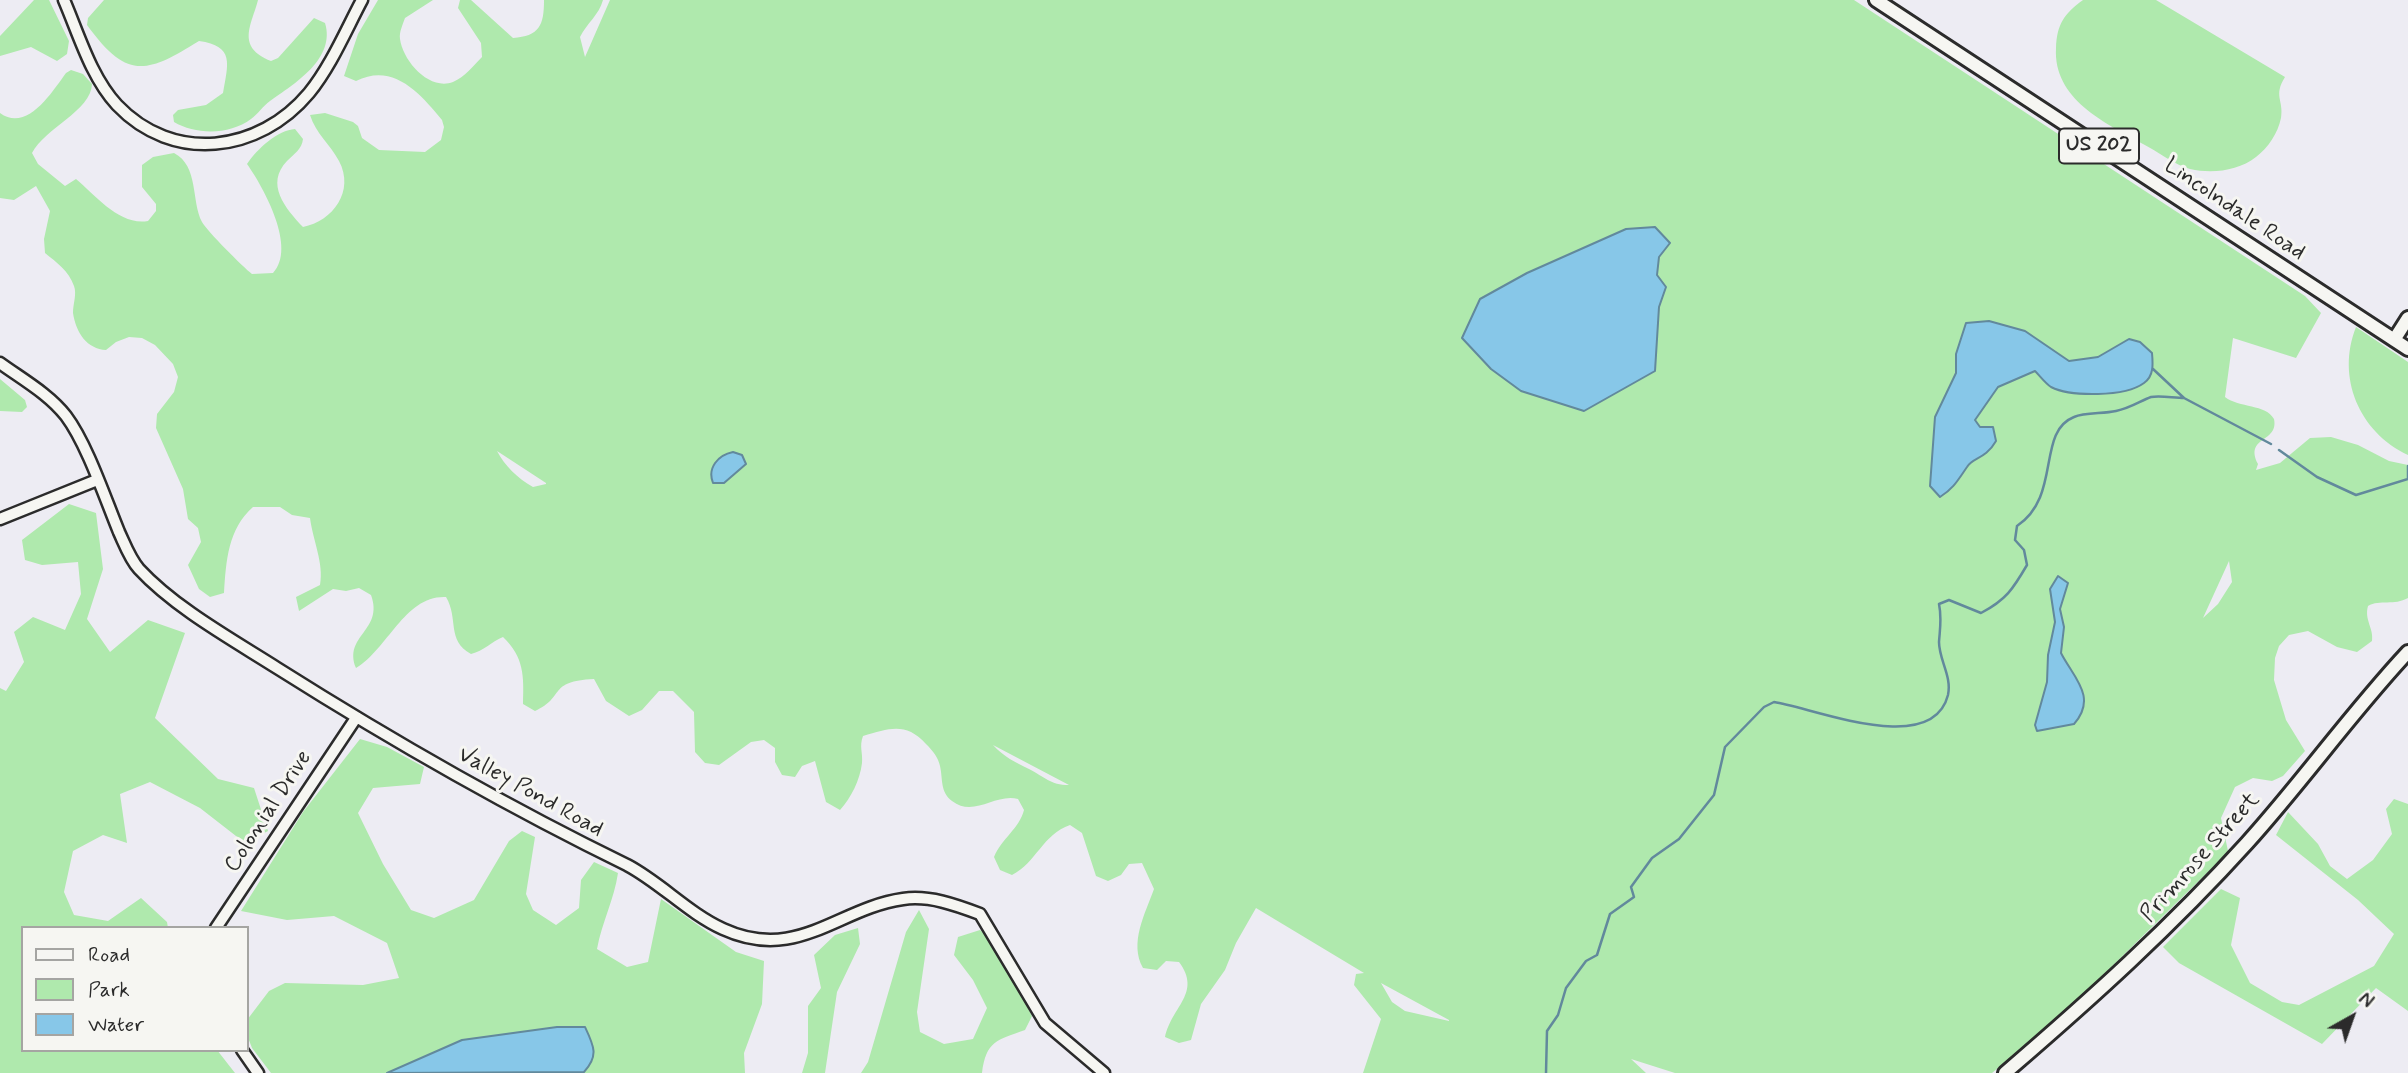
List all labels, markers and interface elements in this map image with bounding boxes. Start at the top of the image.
road number: US 202 [2059,128,2139,164]
street label: Lincolndale Road [2158,153,2310,267]
street label: Valley Pond Road [452,742,608,844]
street label: Colonial Drive [219,746,319,878]
street label: Primrose Street [2135,787,2267,929]
legend [21,926,248,1052]
text: Road [88,941,130,969]
text: Park [88,976,130,1004]
north arrow [2317,982,2387,1052]
text: N [2353,987,2379,1014]
text: Water [88,1011,144,1039]

